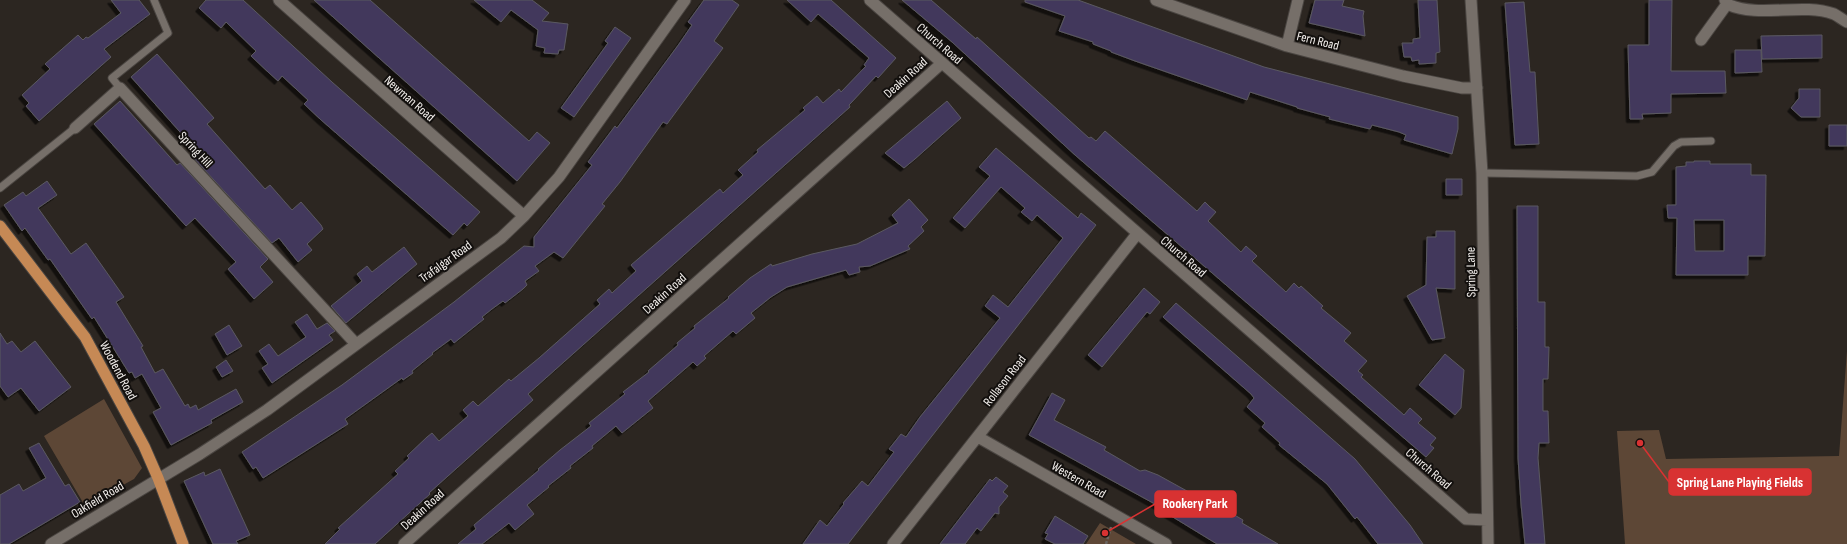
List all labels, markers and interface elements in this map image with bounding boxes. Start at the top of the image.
street label: Church Road [913,20,965,68]
street label: Fern Road [1295,28,1341,54]
street label: Deakin Road [881,54,931,102]
street label: Newman Road [381,72,438,125]
street label: Spring Hill [174,128,216,171]
street label: Church Road [1157,233,1209,281]
street label: Trafalgar Road [416,237,475,286]
street label: Spring Lane [1463,247,1479,297]
street label: Deakin Road [640,270,690,318]
street label: Woodend Road [96,338,140,403]
street label: Rollason Road [980,352,1030,409]
street label: Church Road [1402,445,1454,493]
street label: Western Road [1048,458,1109,502]
callout: Spring Lane Playing Fields [1669,469,1811,495]
text: Spring Lane Playing Fields [1677,474,1803,491]
street label: Oakfield Road [68,478,127,522]
street label: Deakin Road [398,486,448,534]
callout: Rookery Park [1155,491,1236,517]
text: Rookery Park [1162,495,1228,512]

